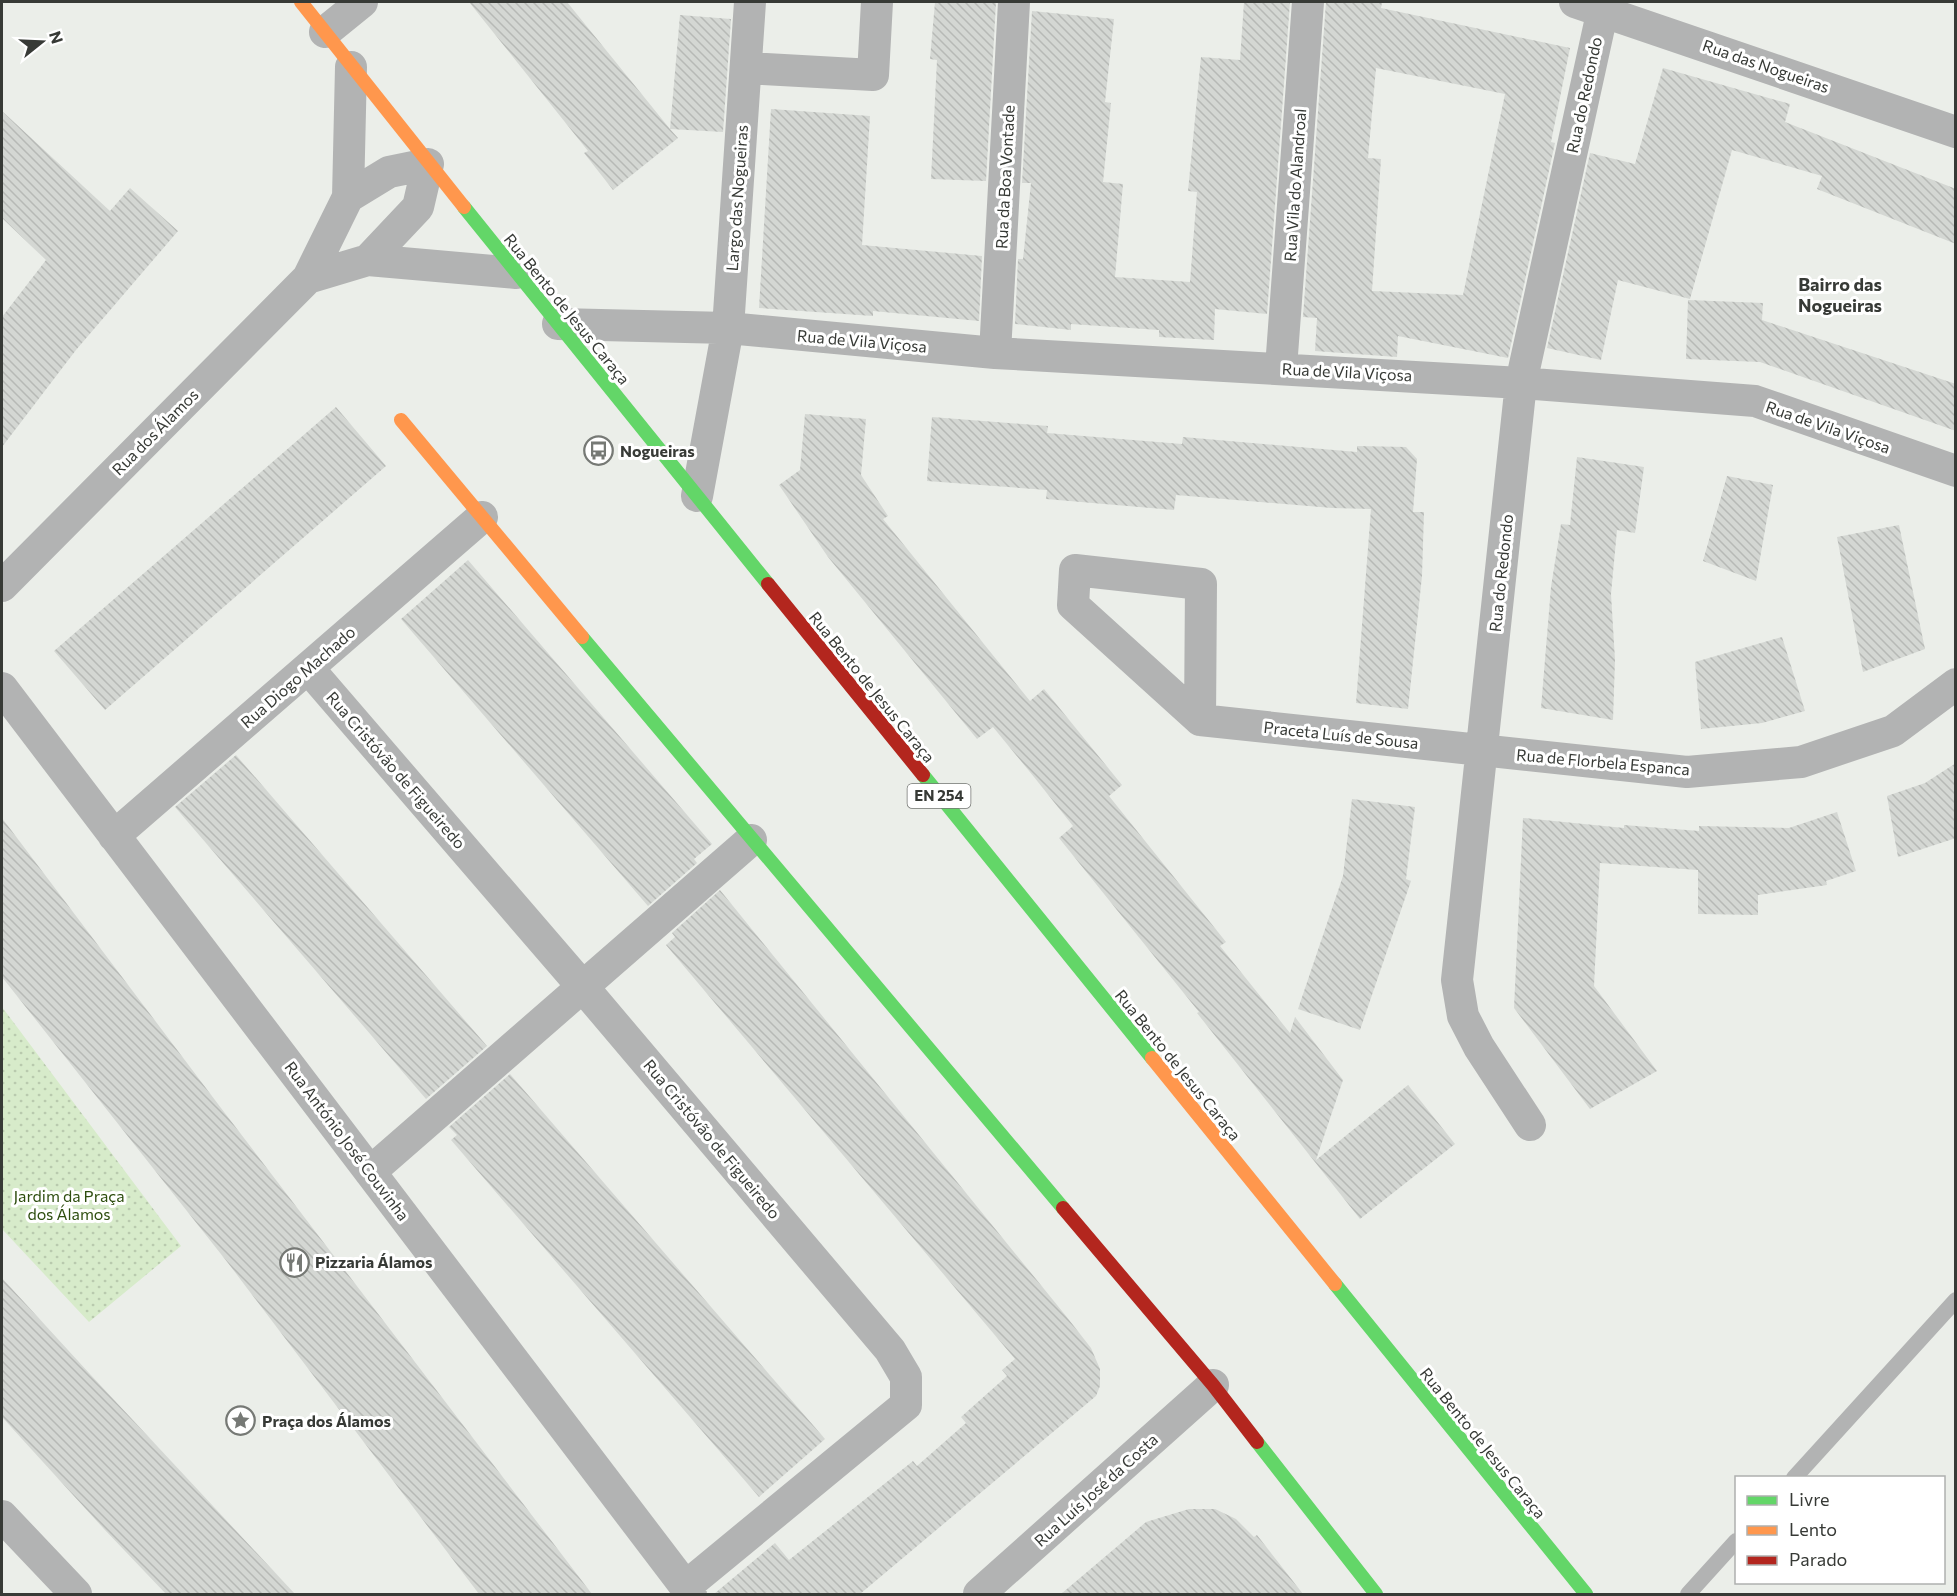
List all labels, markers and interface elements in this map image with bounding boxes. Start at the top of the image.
north arrow [12,12,72,72]
text: N [46,29,68,46]
street label: Rua do Redondo [1562,35,1605,155]
street label: Rua das Nogueiras [1700,35,1832,96]
street label: Rua da Boa Vontade [991,104,1018,249]
street label: Rua Vila do Alandroal [1280,108,1309,262]
street label: Largo das Nogueiras [722,124,751,272]
street label: Rua Bento de Jesus Caraça [501,229,634,388]
district label: Bairro das Nogueiras [1798,273,1882,316]
street label: Rua de Vila Viçosa [796,325,928,356]
street label: Rua de Vila Viçosa [1281,359,1413,384]
street label: Rua dos Álamos [108,385,202,479]
street label: Rua de Vila Viçosa [1763,396,1893,457]
bus stop icon: Nogueiras [583,435,615,467]
place label: Nogueiras [620,441,695,460]
street label: Rua do Redondo [1485,513,1516,633]
street label: Rua Bento de Jesus Caraça [806,607,939,766]
street label: Rua Diogo Machado [237,622,359,731]
street label: Rua Cristóvão de Figueiredo [323,687,470,852]
street label: Praceta Luís de Sousa [1263,717,1419,752]
street label: Rua de Florbela Espanca [1515,744,1691,779]
road number: EN 254 [908,784,970,808]
street label: Rua Bento de Jesus Caraça [1112,985,1245,1144]
street label: Rua Cristóvão de Figueiredo [640,1055,785,1222]
street label: Rua António José Couvinha [281,1057,413,1224]
park label: Jardim da Praça dos Álamos [13,1186,125,1223]
restaurant icon: Pizzaria Álamos [278,1246,310,1278]
place label: Pizzaria Álamos [315,1252,432,1271]
street label: Rua Bento de Jesus Caraça [1417,1363,1550,1522]
place icon: Praça dos Álamos [225,1405,257,1437]
place label: Praça dos Álamos [262,1411,391,1430]
street label: Rua Luís José da Costa [1030,1429,1161,1550]
legend [1735,1476,1945,1584]
text: Livre [1789,1488,1830,1510]
text: Lento [1789,1518,1837,1540]
text: Parado [1789,1548,1847,1570]

